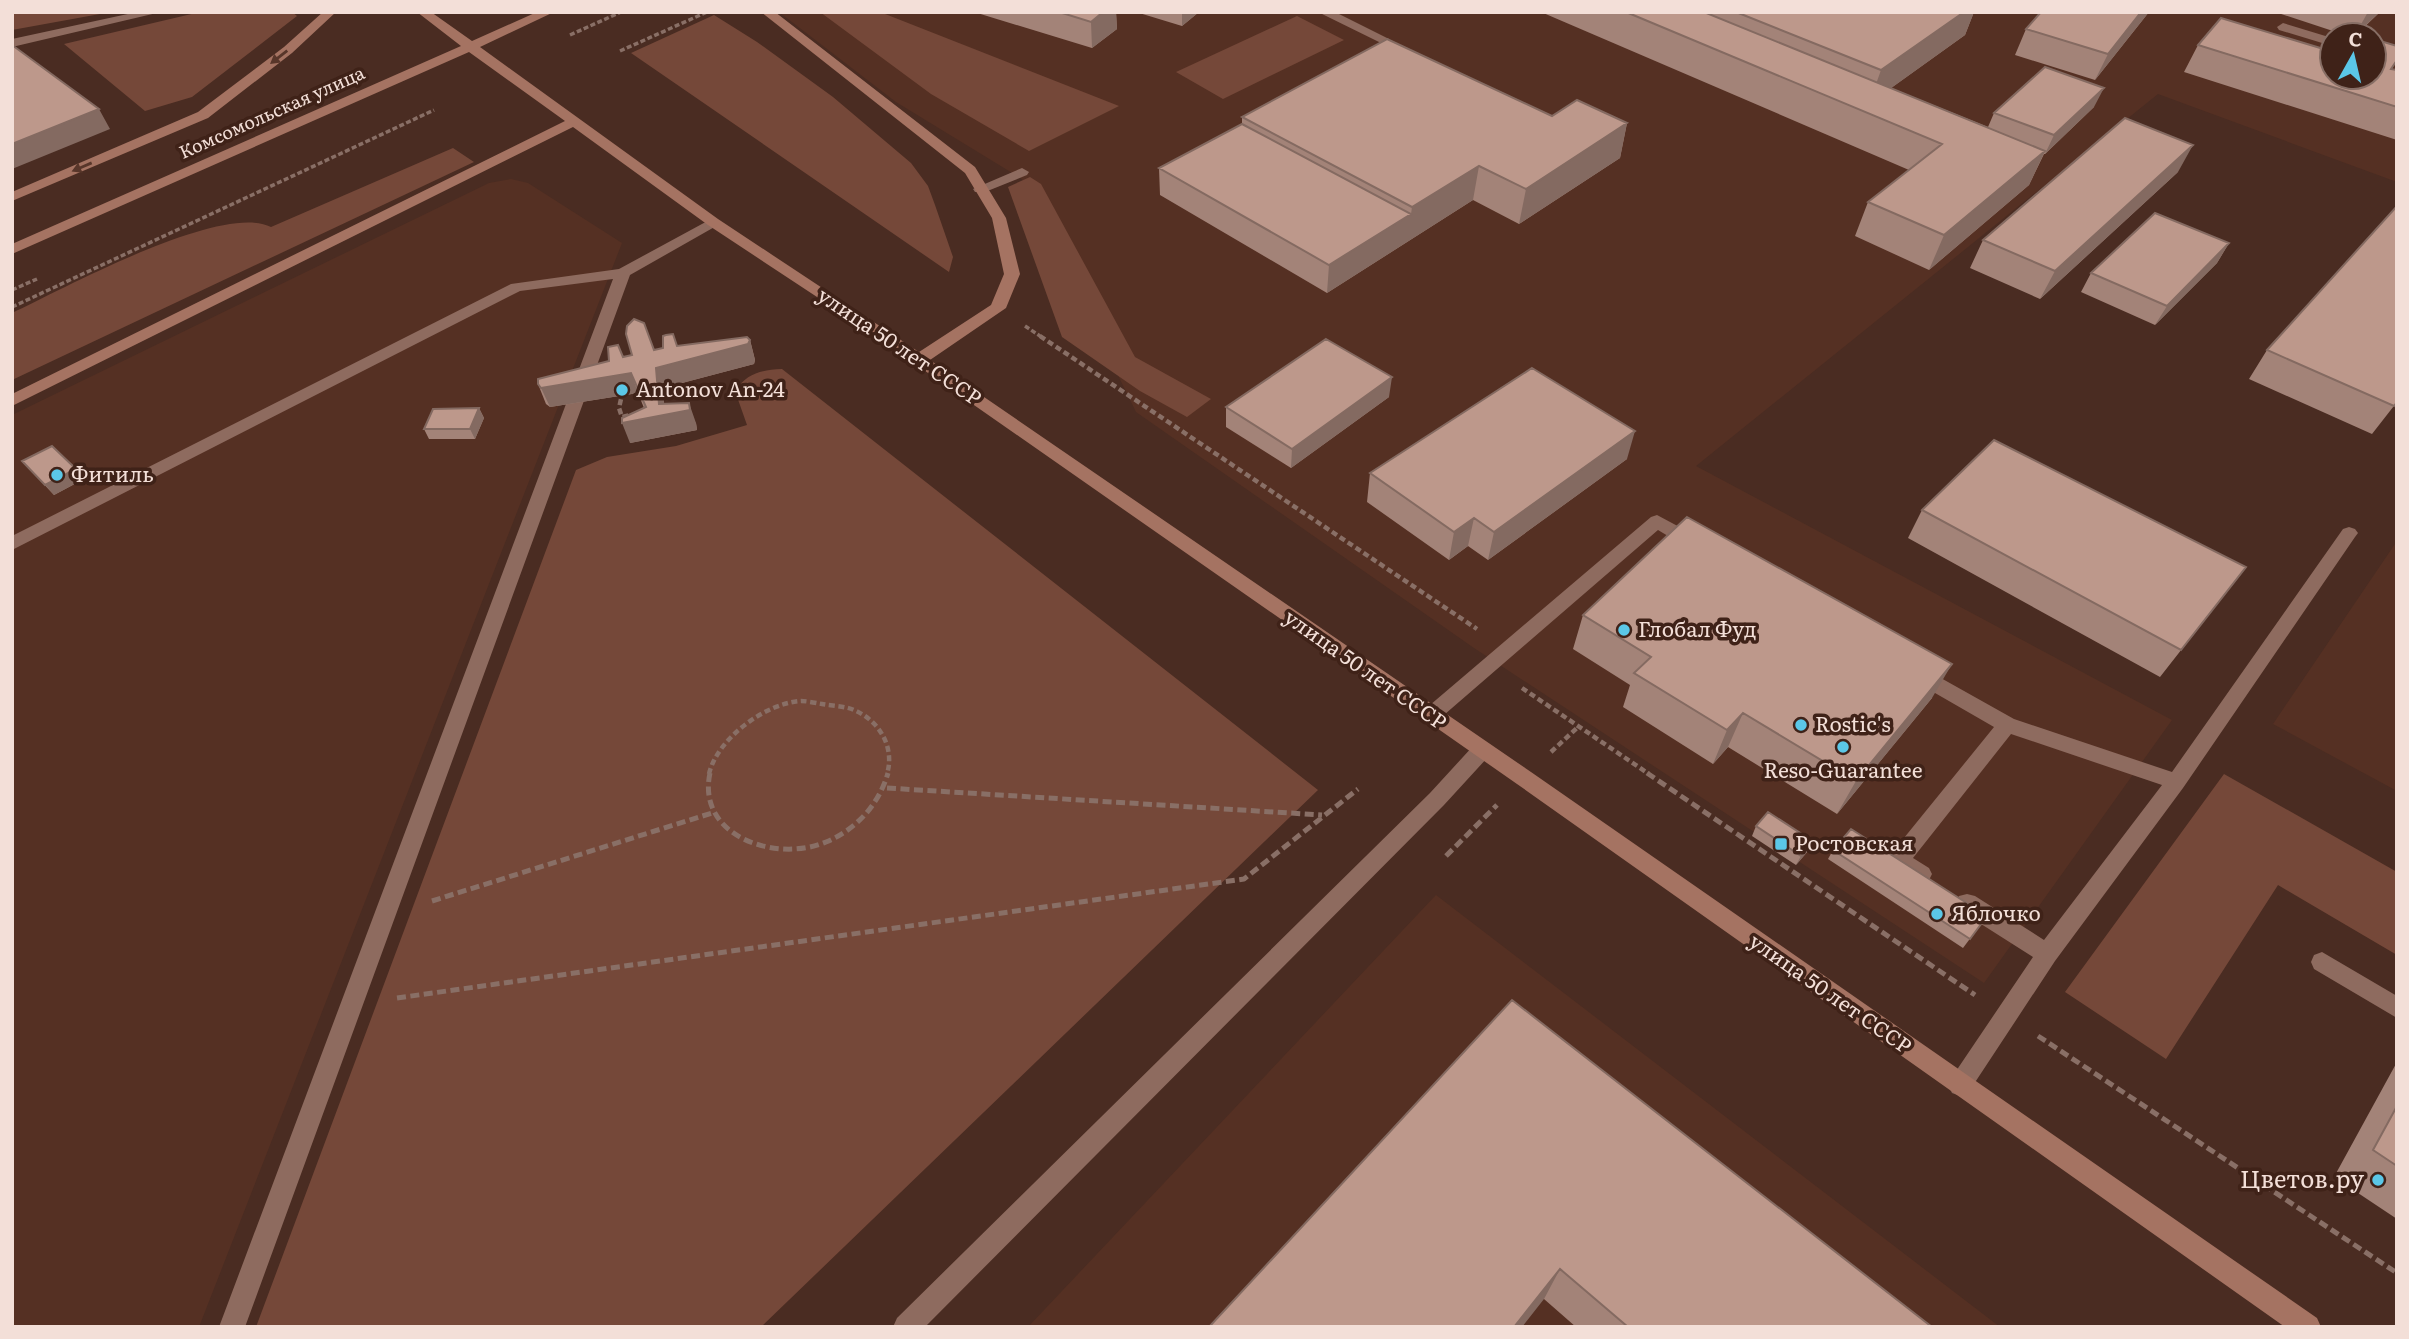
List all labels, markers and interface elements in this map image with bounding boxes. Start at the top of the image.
north arrow [2318,21,2388,91]
text: С [2347,23,2364,53]
one-way arrow [270,49,288,64]
street label: Комсомольская улица [174,58,369,165]
one-way arrow [72,161,92,173]
street label: улица 50 лет СССР [812,278,989,412]
place label: Antonov An-24 [636,372,785,403]
marker: Antonov An-24 [614,382,630,398]
place label: Фитиль [71,457,154,488]
marker: Фитиль [49,467,65,483]
street label: улица 50 лет СССР [1279,600,1454,736]
place label: Глобал Фуд [1638,612,1757,643]
marker: Глобал Фуд [1616,622,1632,638]
place label: Rostic's [1815,707,1891,738]
marker: Rostic's [1793,717,1809,733]
marker: Reso-Guarantee [1835,739,1851,755]
place label: Reso-Guarantee [1763,753,1923,784]
place label: Ростовская [1795,826,1913,857]
marker: Ростовская [1773,836,1789,852]
place label: Яблочко [1951,896,2041,927]
marker: Яблочко [1929,906,1945,922]
street label: улица 50 лет СССР [1744,924,1919,1060]
place label: Цветов.ру [2240,1160,2364,1195]
marker: Цветов.ру [2370,1172,2386,1188]

